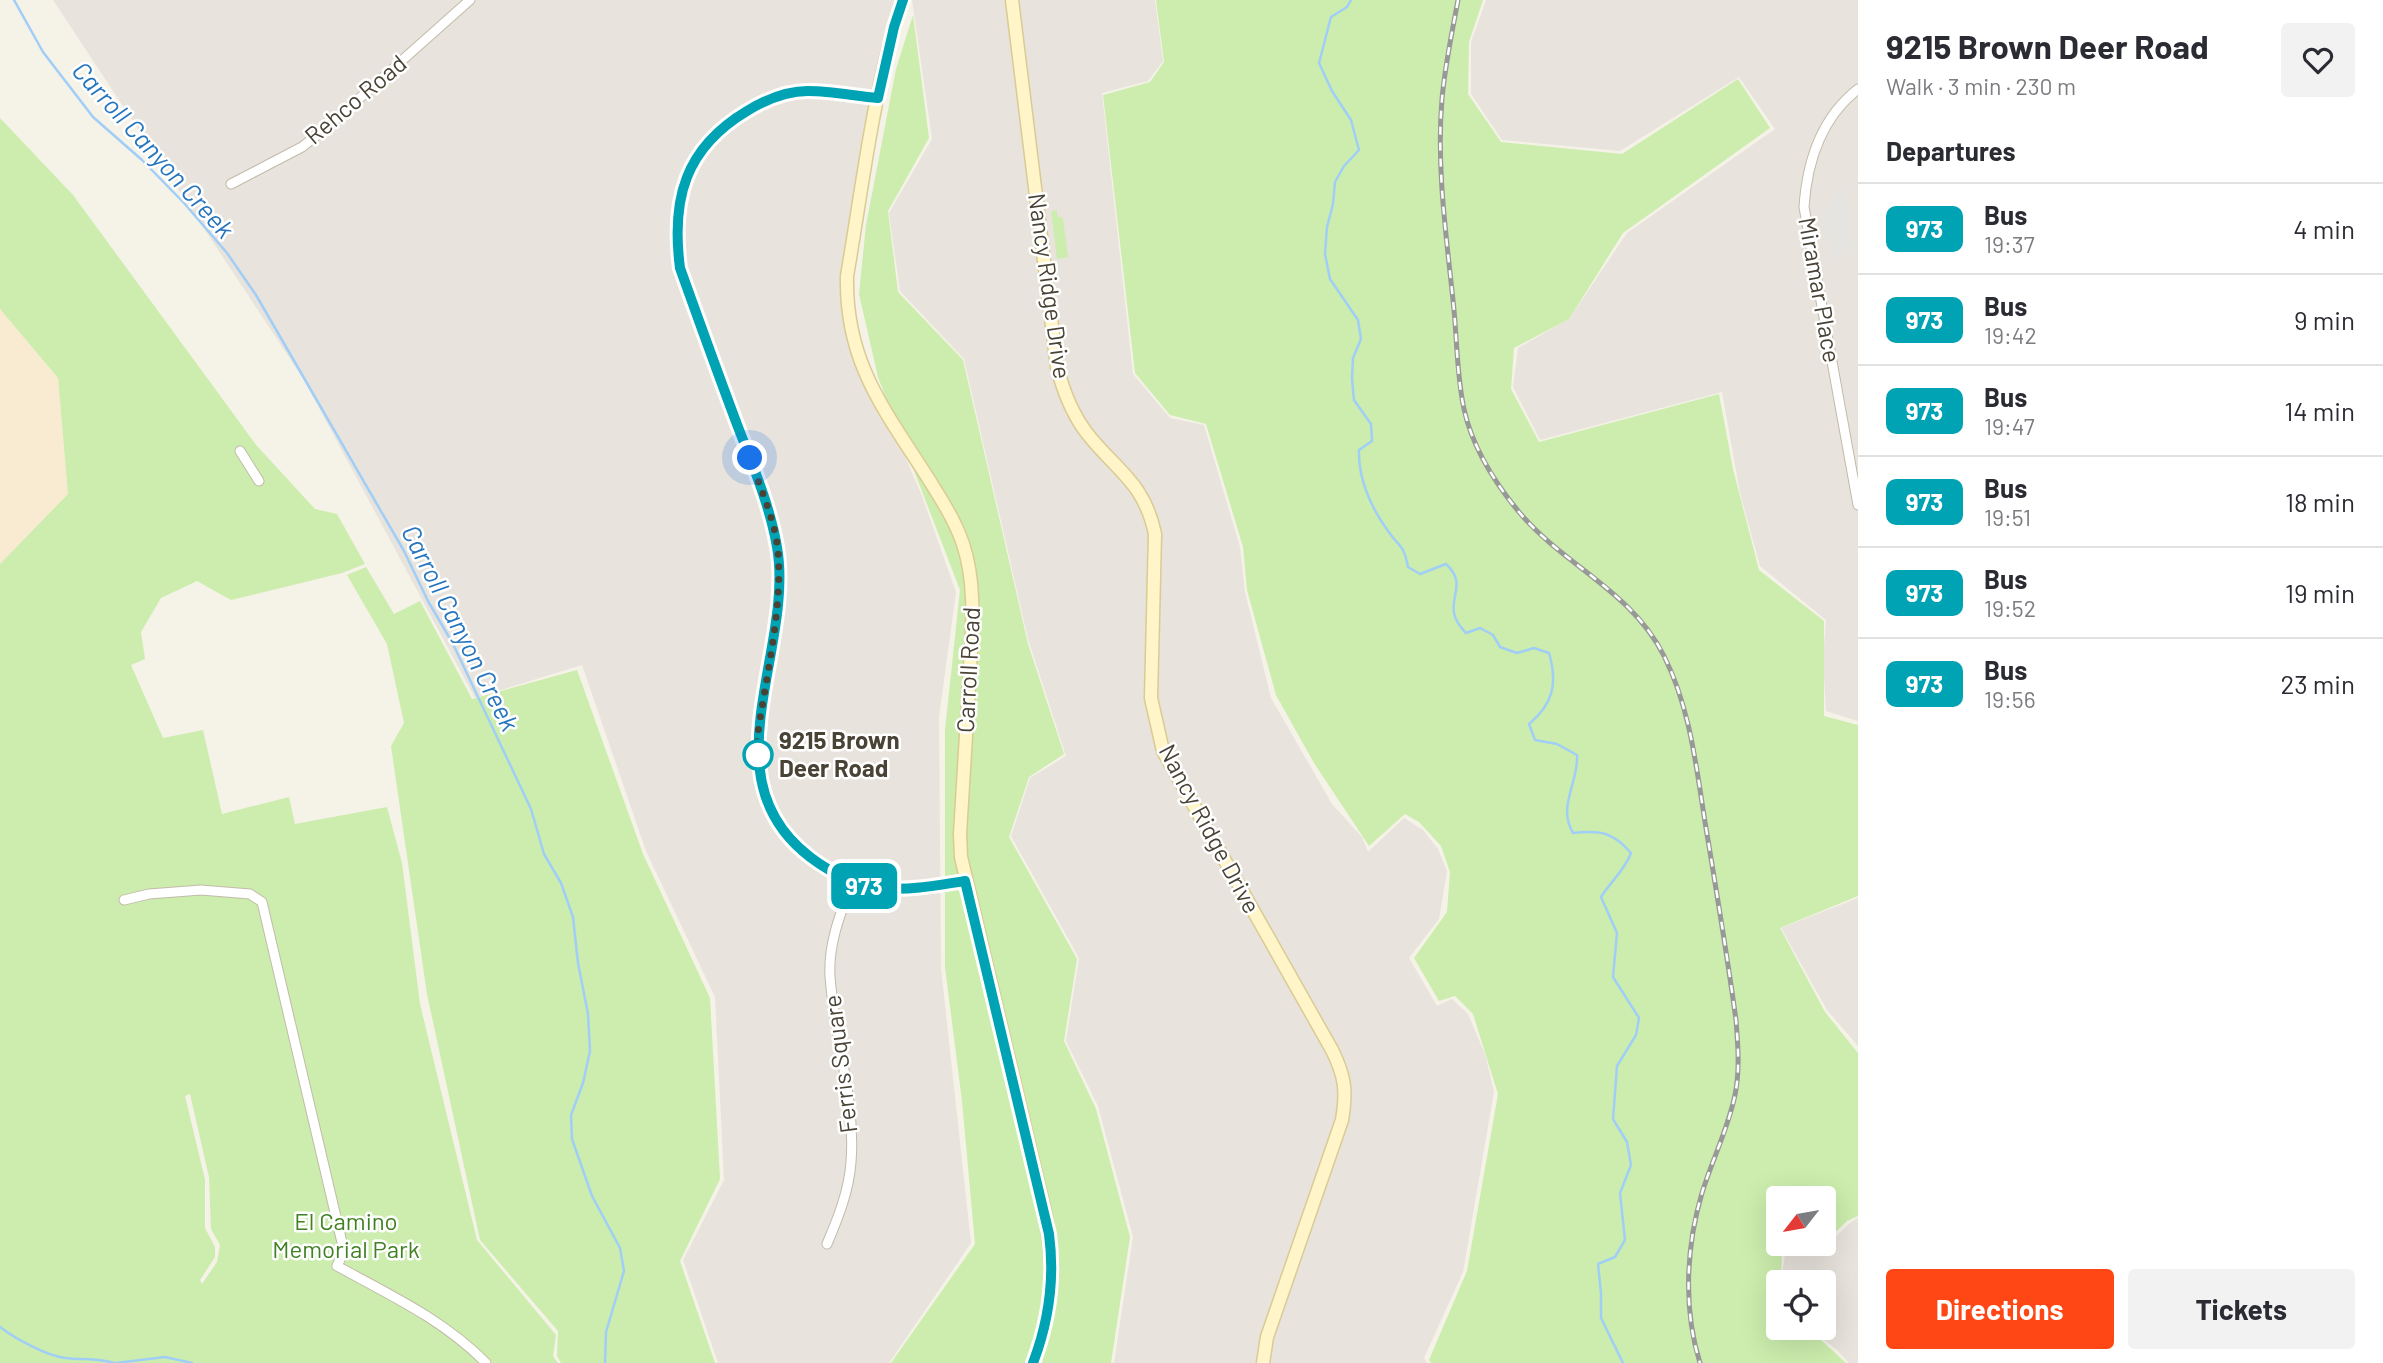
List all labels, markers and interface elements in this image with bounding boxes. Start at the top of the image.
button: heart [2281,23,2355,97]
text: 9215 Brown Deer Road [1886,26,2209,66]
street label: Rehco Road [298,48,412,150]
water label: Carroll Canyon Creek [67,54,242,244]
text: Walk · 3 min · 230 m [1886,72,2076,100]
text: Departures [1886,135,2016,166]
street label: Nancy Ridge Drive [1023,191,1078,381]
text: Bus [1984,199,2027,230]
text: 4 min [2293,213,2355,244]
text: 973 [1906,214,1943,243]
street label: Miramar Place [1793,215,1848,365]
text: 19:37 [1984,230,2035,258]
text: Bus [1984,290,2027,321]
text: 9 min [2294,304,2355,335]
text: 973 [1906,305,1943,334]
text: 19:42 [1984,321,2037,349]
text: Bus [1984,381,2027,412]
text: 14 min [2284,395,2355,426]
text: 973 [1906,396,1943,425]
text: 19:47 [1984,412,2035,440]
your location [732,440,767,475]
text: Bus [1984,472,2027,503]
text: 18 min [2285,486,2355,517]
text: 973 [1906,487,1943,516]
text: 19:51 [1984,503,2031,531]
water label: Carroll Canyon Creek [396,519,527,736]
text: Bus [1984,563,2027,594]
text: 19 min [2285,577,2355,608]
text: 973 [1906,578,1943,607]
text: 19:52 [1984,594,2036,622]
street label: Carroll Road [950,606,985,734]
text: Bus [1984,654,2027,685]
text: 23 min [2280,668,2355,699]
text: 973 [1906,669,1943,698]
text: 19:56 [1984,685,2036,713]
place label: 9215 Brown Deer Road [779,725,900,782]
street label: Nancy Ridge Drive [1154,739,1267,918]
marker: 9215 Brown Deer Road [743,740,773,770]
line badge: 973 [824,863,904,909]
text: 973 [845,871,883,900]
street label: Ferris Square [817,993,862,1135]
north arrow [1766,1186,1836,1256]
map controls [1766,1186,1836,1340]
park label: El Camino Memorial Park [272,1206,420,1263]
button: Directions [1886,1269,2114,1349]
button: Tickets [2128,1269,2355,1349]
button: locate [1766,1270,1836,1340]

